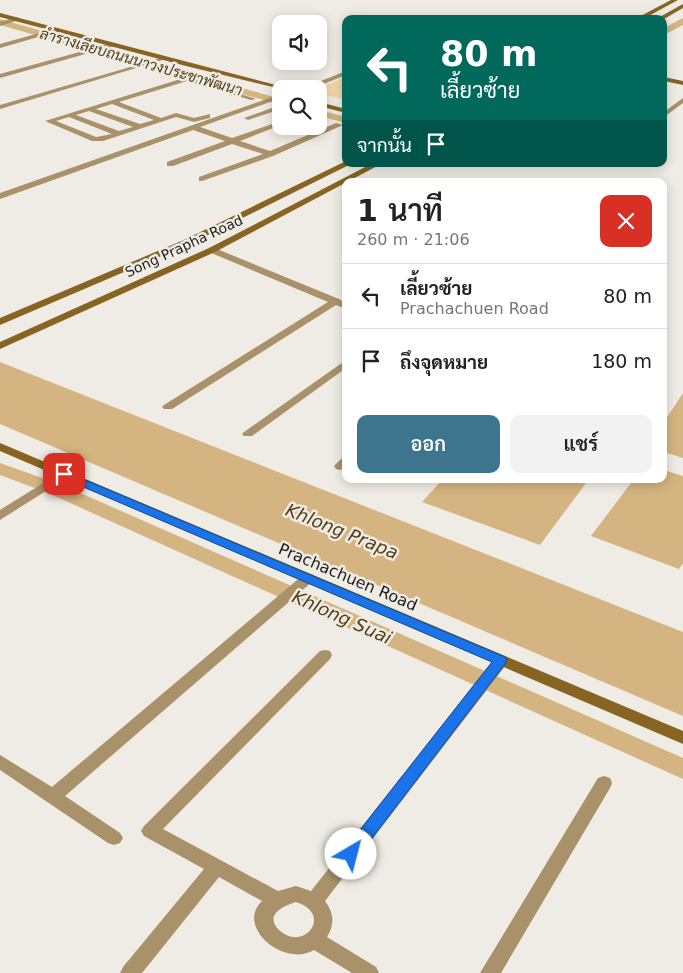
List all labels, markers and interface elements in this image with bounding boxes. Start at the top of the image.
map controls [272,15,327,135]
button: sound [272,15,327,70]
water label: ลำรางเลียบถนนนาวงประชาพัฒนา [38,23,245,100]
text: 80 m [440,34,537,74]
icon: left [357,35,422,100]
text: เลี้ยวซ้าย [440,78,520,103]
button: search [272,80,327,135]
icon: arrive [422,130,450,158]
text: จากนั้น [357,134,412,156]
text: 1 นาที [357,193,443,228]
button: close [600,195,652,247]
street label: Song Prapha Road [123,212,245,280]
text: 260 m · 21:06 [357,230,470,249]
text: เลี้ยวซ้าย [400,277,472,299]
icon: left [357,282,385,310]
text: 80 m [603,285,652,307]
text: Prachachuen Road [400,299,549,318]
icon: arrive [357,347,385,375]
text: 180 m [591,350,652,372]
text: ถึงจุดหมาย [400,351,488,373]
button: ออก [357,415,500,473]
button: แชร์ [510,415,652,473]
pin [43,453,85,495]
icon: arrive [50,460,78,488]
water label: Khlong Prapa [283,499,401,563]
street label: Prachachuen Road [276,539,420,615]
water label: Khlong Suai [289,586,395,648]
position arrow [324,827,376,879]

